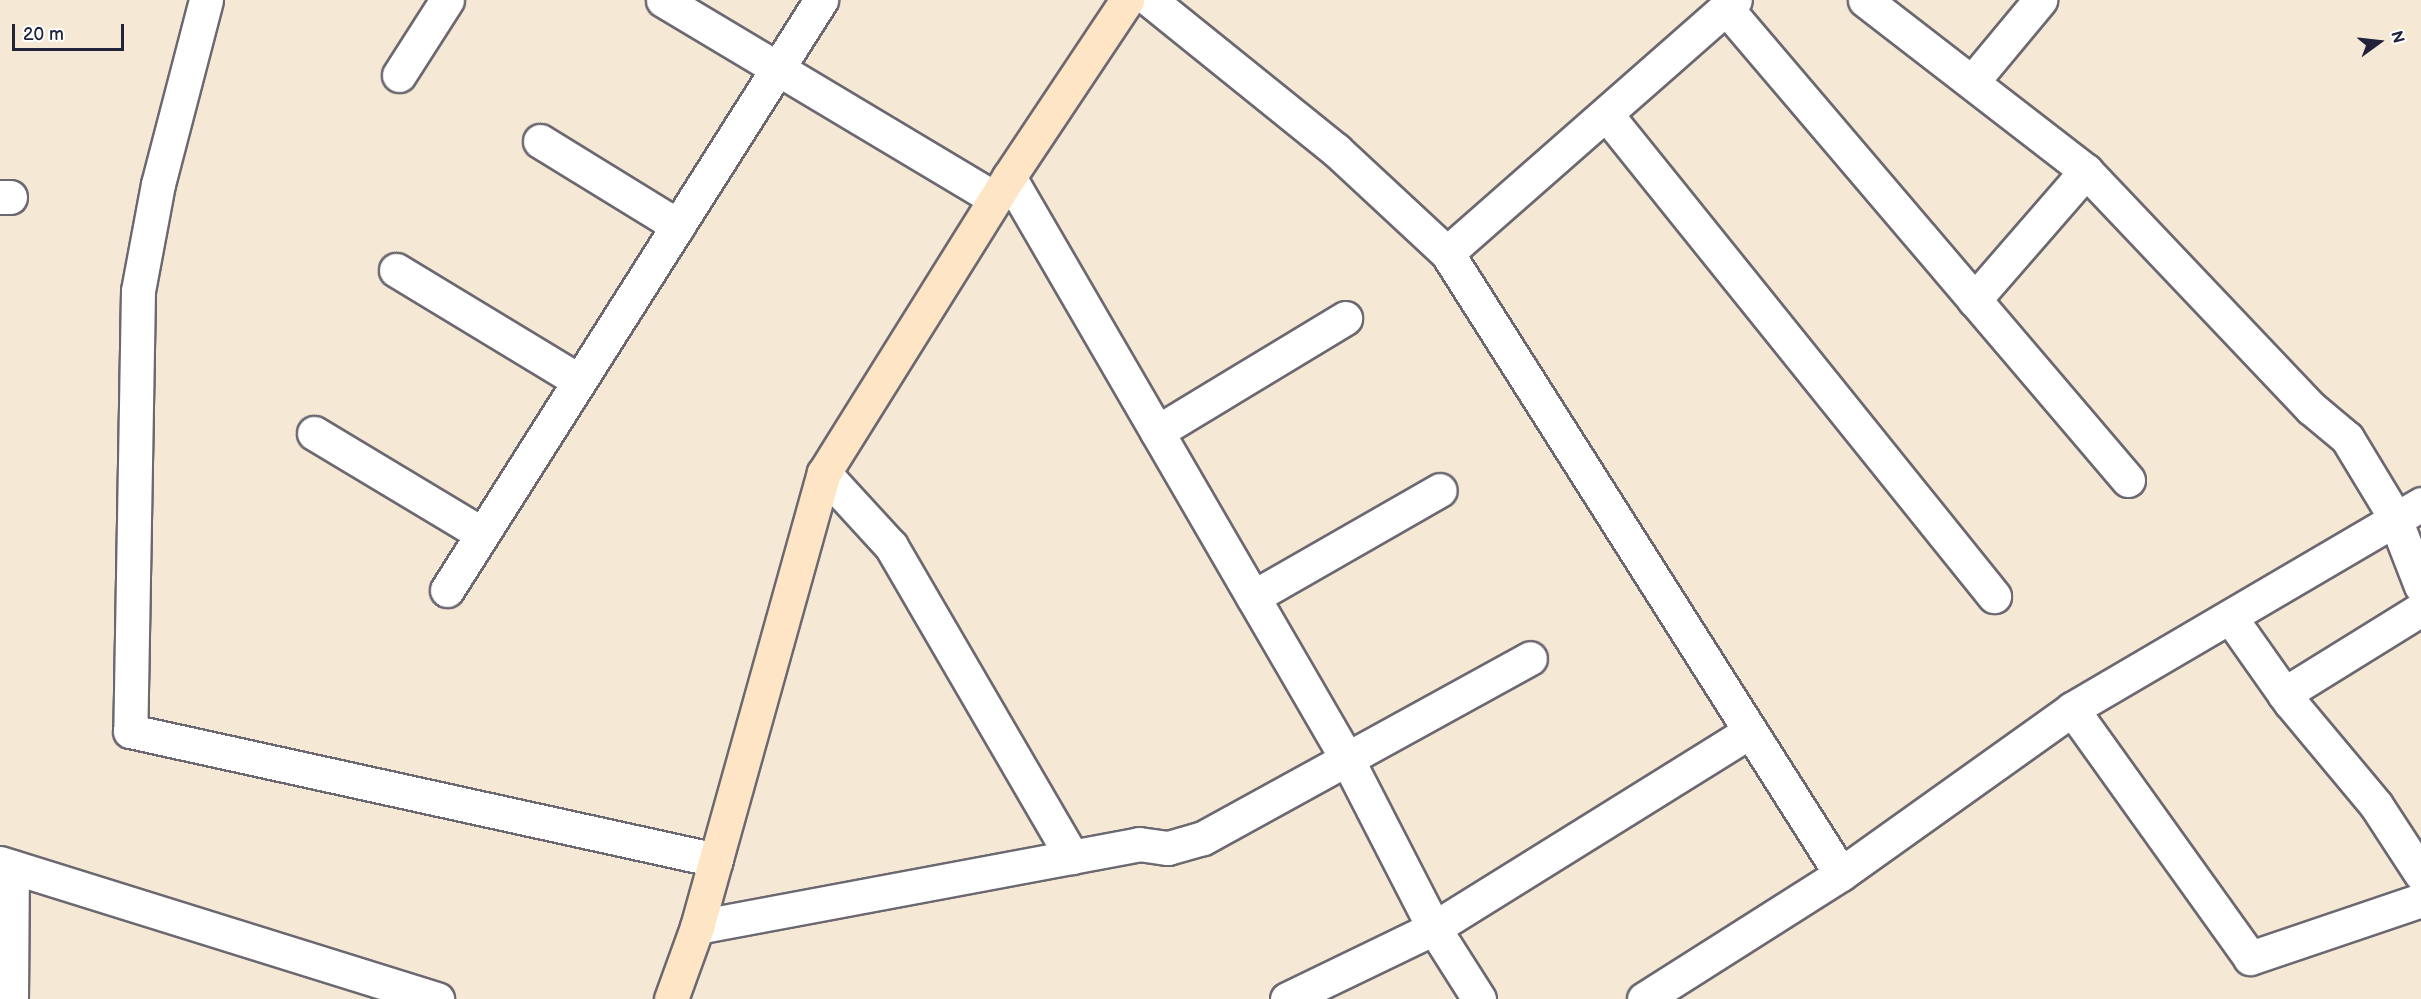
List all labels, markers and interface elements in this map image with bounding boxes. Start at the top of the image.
scale bar [15,12,128,50]
north arrow [2349,12,2409,72]
text: 20 m [23,24,64,45]
text: N [2386,29,2408,45]

